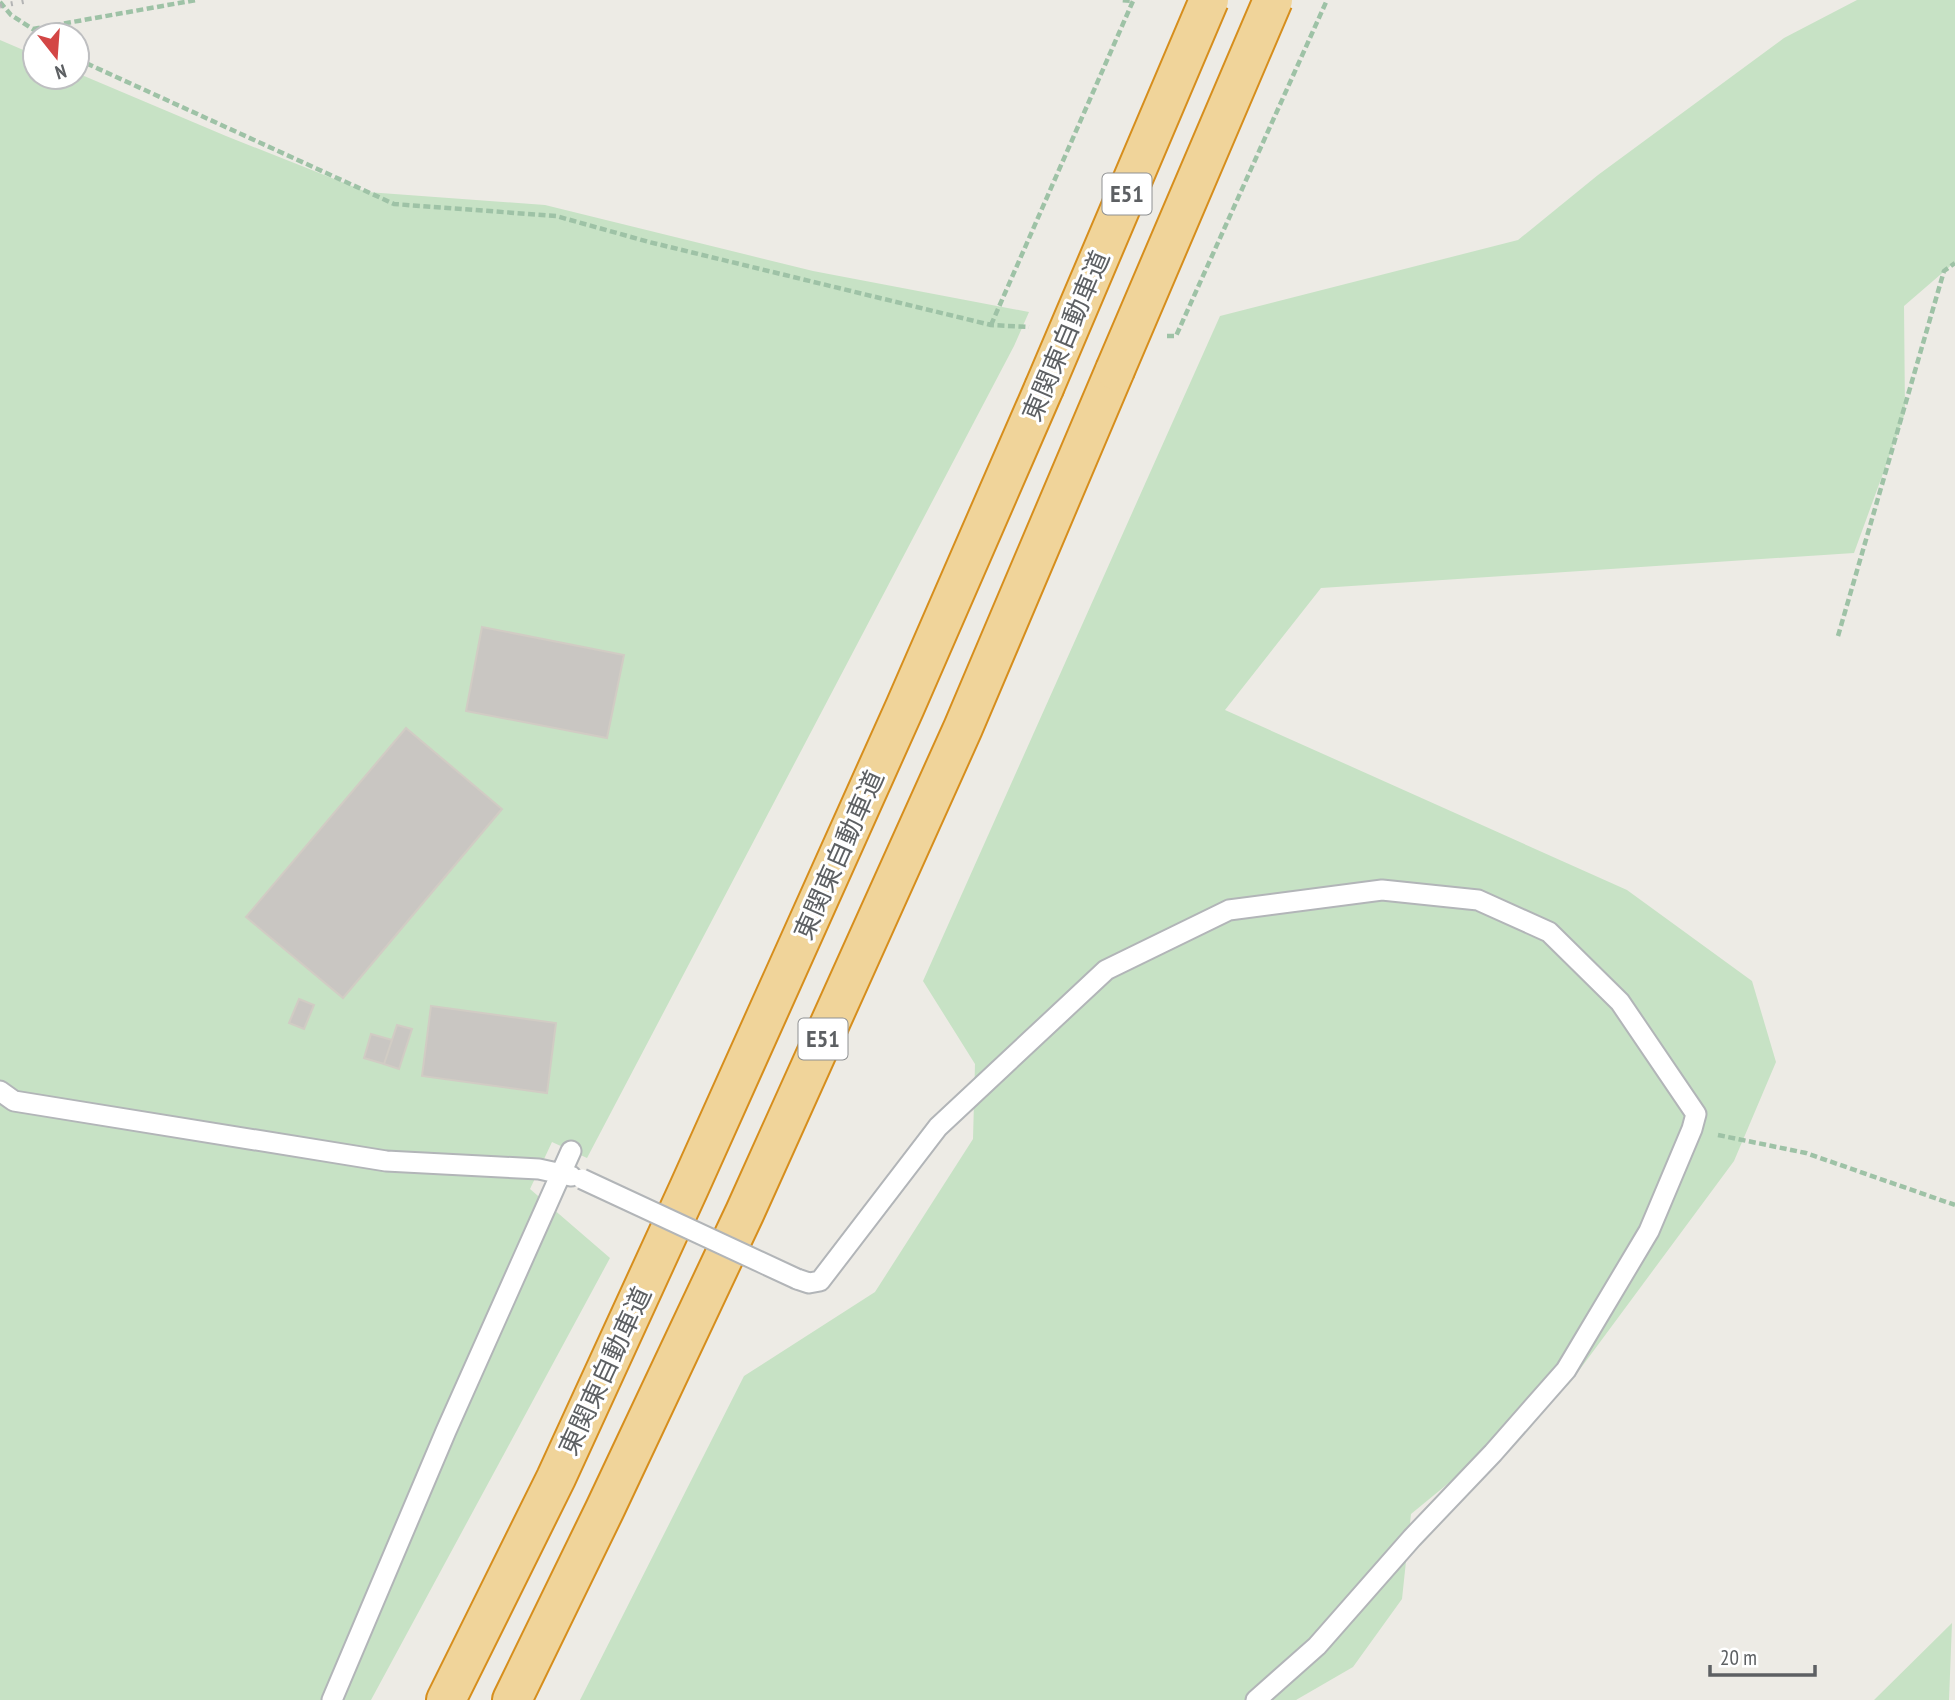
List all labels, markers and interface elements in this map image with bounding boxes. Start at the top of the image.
north arrow [21,21,91,91]
text: N [53,59,69,85]
road number: E51 [1102,174,1152,214]
street label: 東関東自動車道 [1015,246,1116,426]
street label: 東関東自動車道 [786,765,891,945]
road number: E51 [798,1018,848,1059]
street label: 東関東自動車道 [551,1281,658,1460]
scale bar [1710,1634,1815,1678]
text: 20 m [1720,1644,1757,1671]

